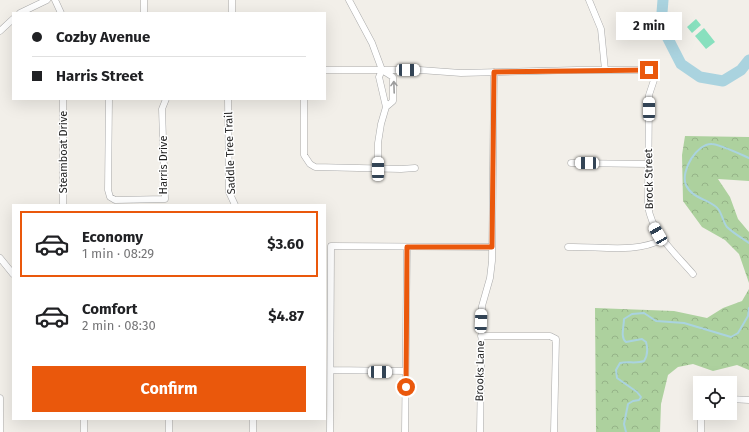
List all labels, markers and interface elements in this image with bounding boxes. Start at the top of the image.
callout: 2 min [616,12,682,40]
text: 2 min [633,18,665,33]
text: Cozby Avenue [56,28,150,46]
route end [640,61,658,79]
car [396,64,420,76]
text: Harris Street [56,67,144,85]
one-way arrow [390,81,397,94]
car [643,97,655,121]
street label: Steamboat Drive [57,111,70,193]
street label: Saddle Tree Trail [222,111,238,195]
street label: Harris Drive [157,136,170,194]
street label: Brock Street [642,149,656,209]
car [372,157,384,181]
car [575,157,599,169]
car [647,221,669,247]
icon: car [34,226,70,262]
text: Economy [82,228,143,246]
text: $3.60 [267,235,304,253]
text: 1 min · 08:29 [82,246,154,261]
icon: car [34,298,70,334]
text: Comfort [82,300,138,318]
text: $4.87 [268,307,304,325]
car [475,309,487,333]
text: 2 min · 08:30 [82,318,156,333]
street label: Brooks Lane [473,340,487,402]
button: Confirm [32,366,306,412]
car [368,366,392,378]
map controls [693,376,737,420]
button: locate [693,376,737,420]
route start [397,378,415,396]

